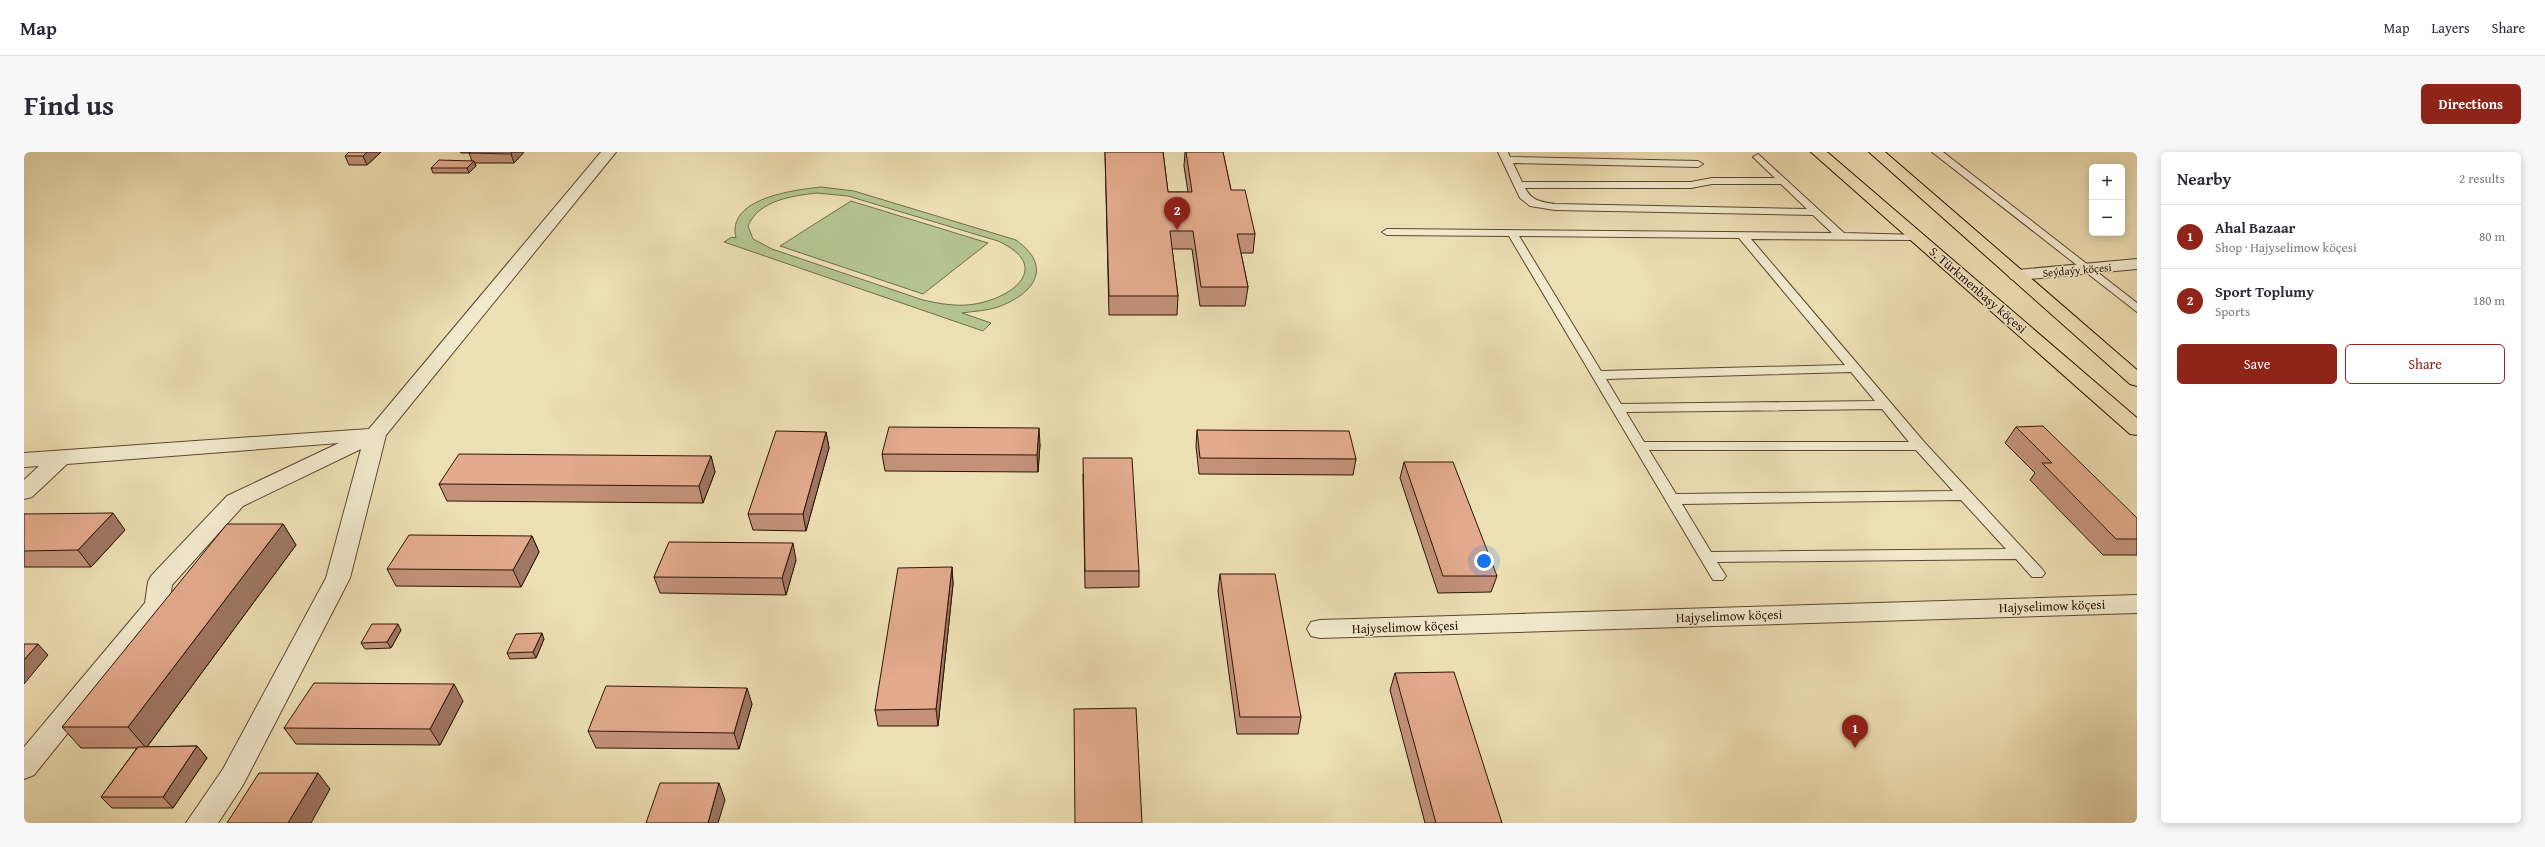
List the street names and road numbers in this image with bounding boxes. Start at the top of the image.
street label: S. Türkmenbaşy köçesi [1925,242,2031,338]
street label: Seýdaýy köçesi [2042,259,2112,281]
street label: Hajyselimow köçesi [1999,595,2106,617]
street label: Hajyselimow köçesi [1676,605,1783,627]
street label: Hajyselimow köçesi [1352,616,1459,638]

